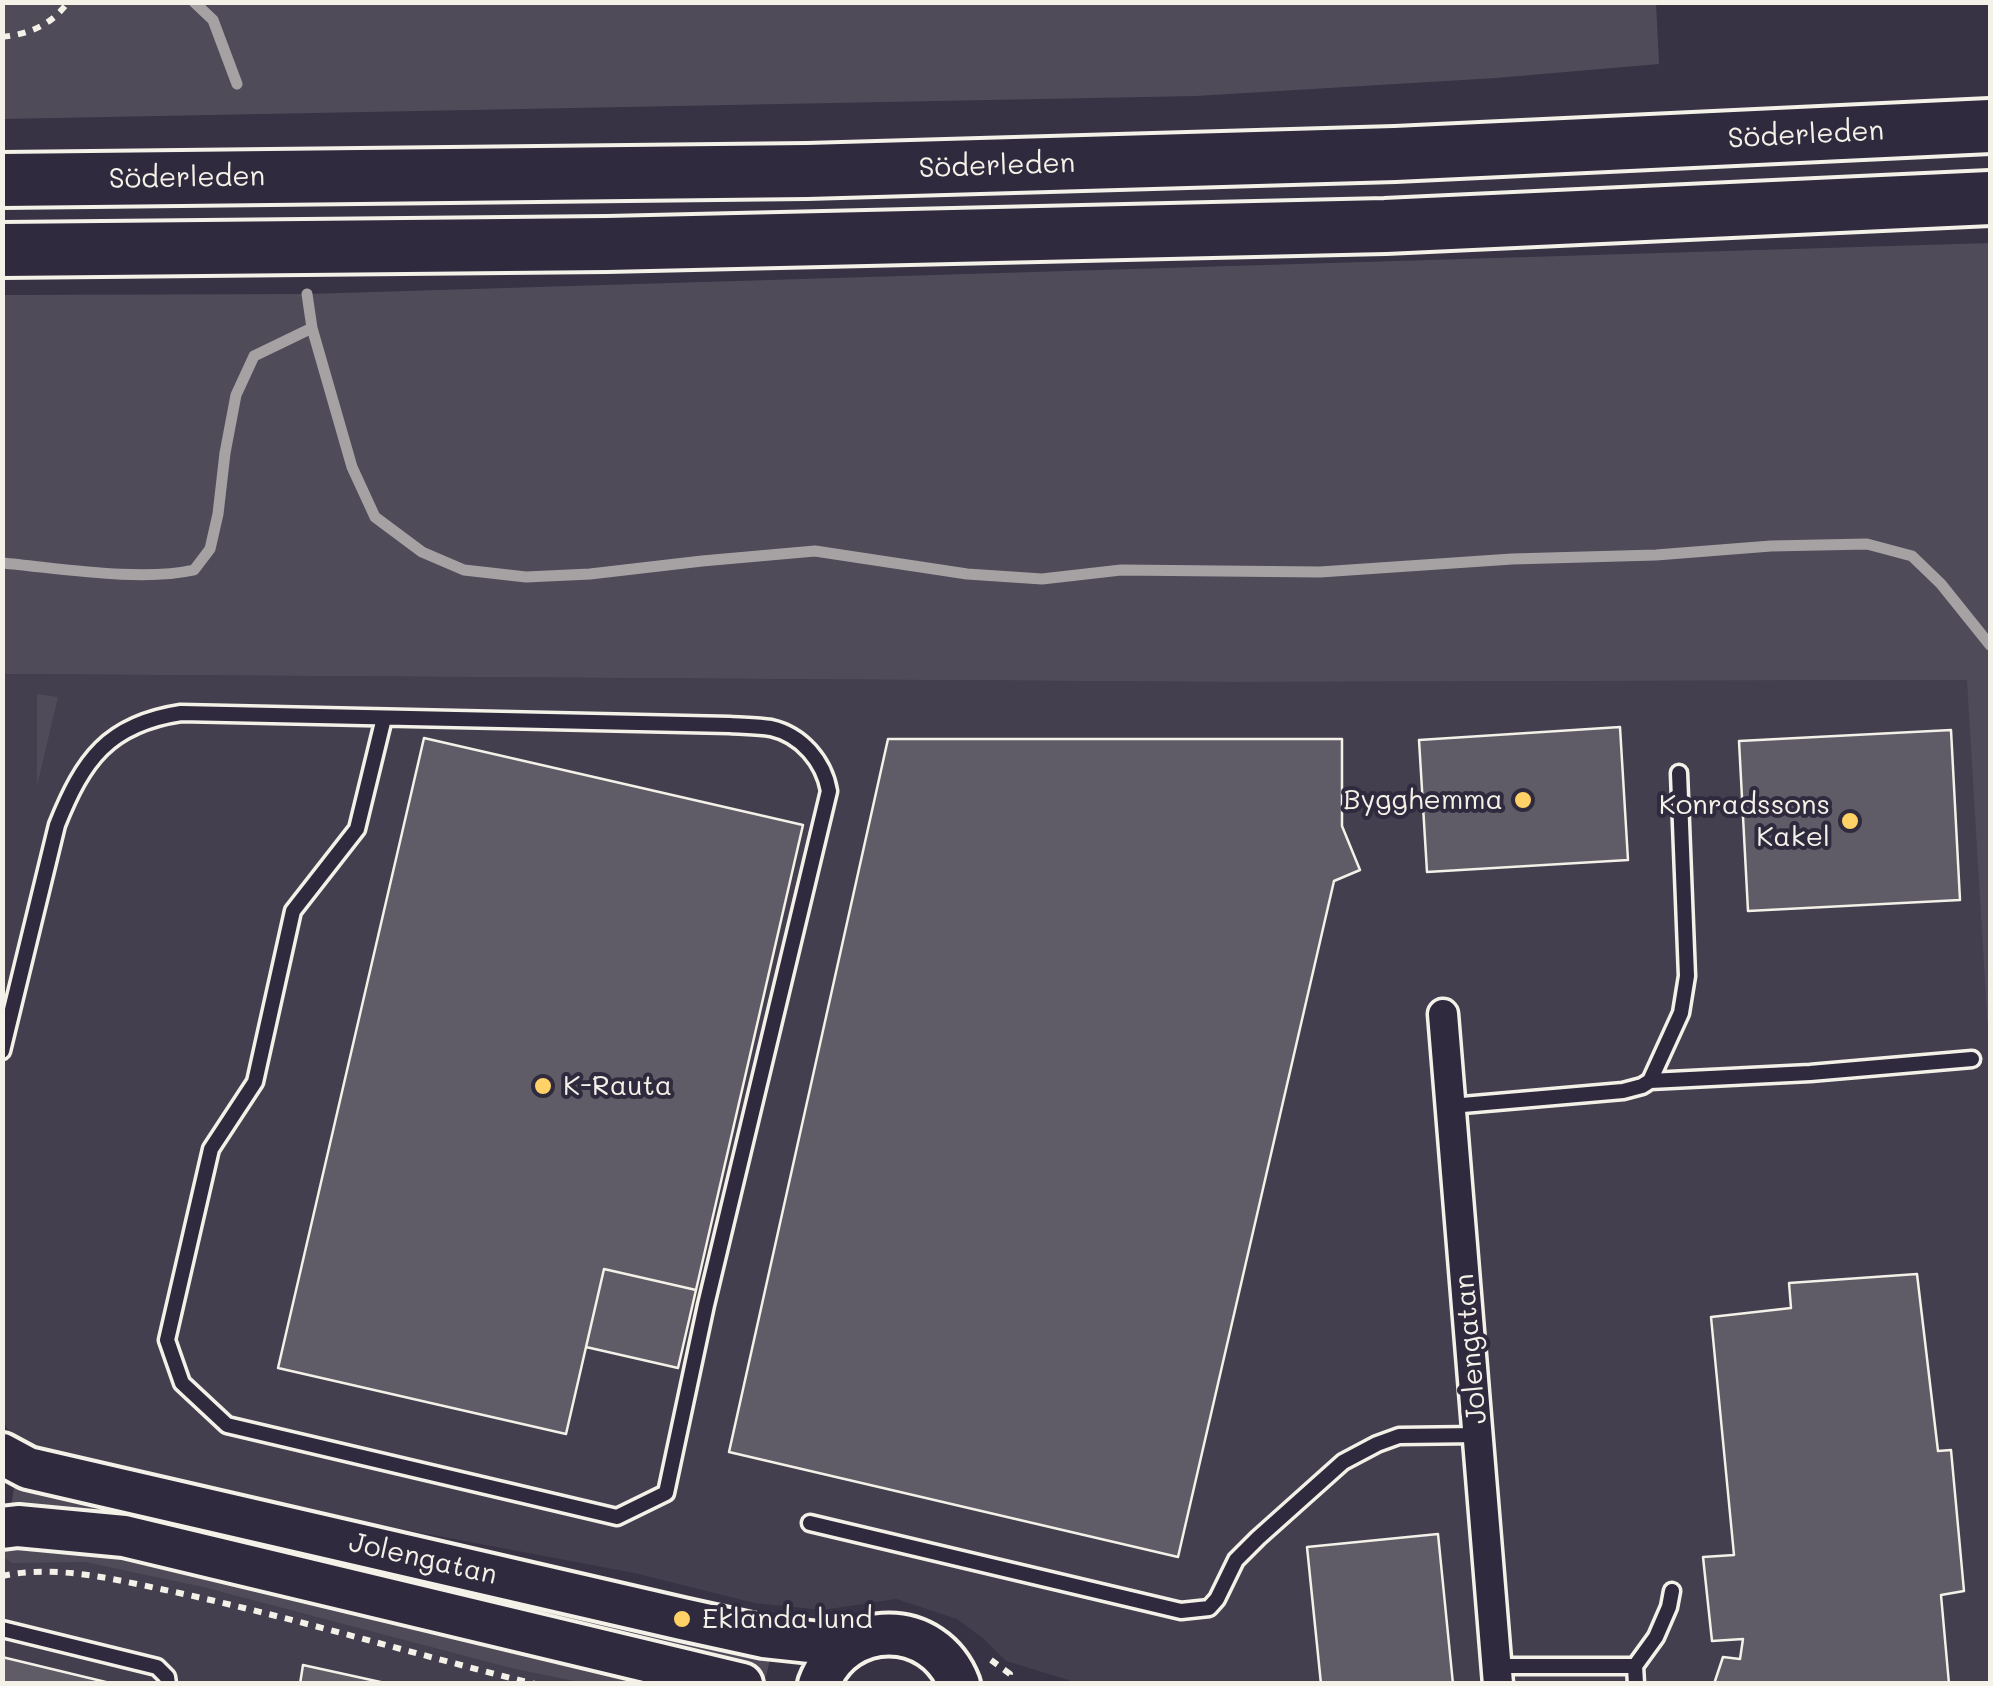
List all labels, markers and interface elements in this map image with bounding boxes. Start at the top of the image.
street label: Söderleden [1727,114,1885,156]
street label: Söderleden [918,146,1076,186]
street label: Söderleden [108,160,266,196]
place label: Bygghemma [1343,783,1503,817]
place label: Konradssons Kakel [1659,788,1830,854]
marker: Bygghemma [1512,789,1534,811]
marker: Konradssons Kakel [1839,810,1861,832]
place label: K-Rauta [563,1069,672,1103]
marker: K-Rauta [532,1075,554,1097]
street label: Jolengatan [1448,1272,1494,1426]
street label: Jolengatan [346,1526,500,1592]
place label: Eklanda lund [702,1602,873,1636]
marker: Eklanda lund [671,1608,693,1630]

